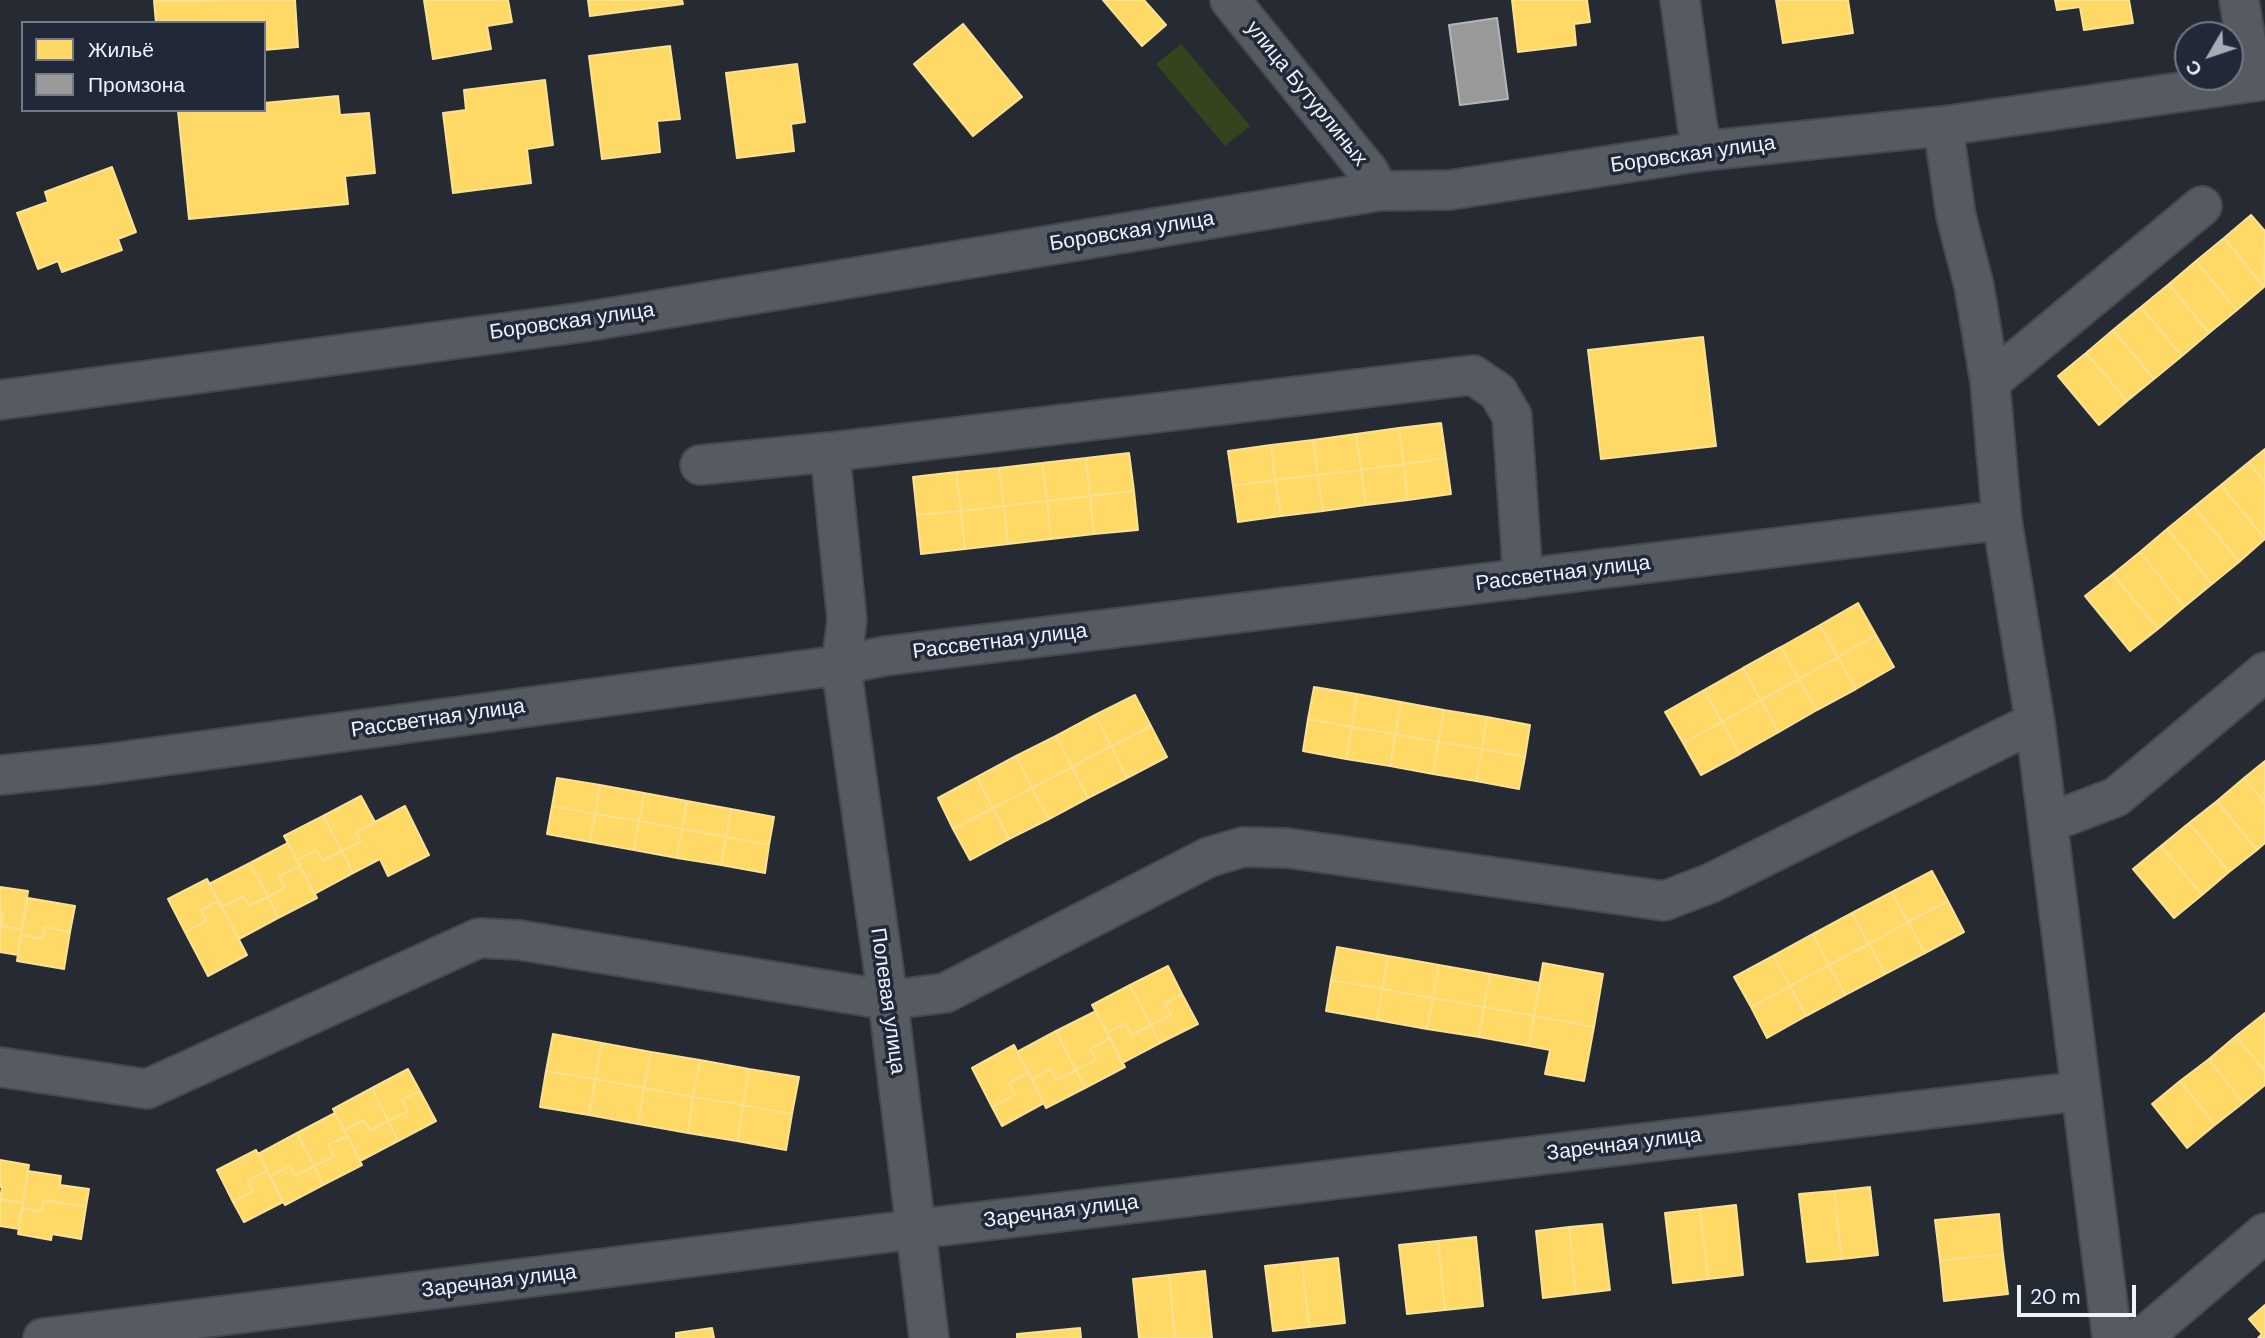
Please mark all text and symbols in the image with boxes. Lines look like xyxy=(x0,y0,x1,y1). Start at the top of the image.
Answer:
street label: улица Бутурлиных xyxy=(1240,16,1372,172)
legend xyxy=(21,21,266,112)
north arrow xyxy=(2174,21,2244,91)
text: Жильё xyxy=(88,36,154,64)
text: С xyxy=(2180,55,2208,81)
text: Промзона xyxy=(88,71,185,99)
street label: Боровская улица xyxy=(1609,131,1777,179)
street label: Боровская улица xyxy=(1048,207,1216,257)
street label: Боровская улица xyxy=(488,298,656,346)
street label: Рассветная улица xyxy=(1474,551,1652,597)
street label: Рассветная улица xyxy=(911,619,1089,665)
street label: Рассветная улица xyxy=(349,694,527,744)
street label: Полевая улица xyxy=(864,926,910,1076)
street label: Заречная улица xyxy=(1545,1123,1703,1167)
street label: Заречная улица xyxy=(982,1190,1140,1234)
street label: Заречная улица xyxy=(420,1260,578,1304)
scale bar xyxy=(2020,1272,2139,1316)
text: 20 m xyxy=(2030,1283,2081,1311)

